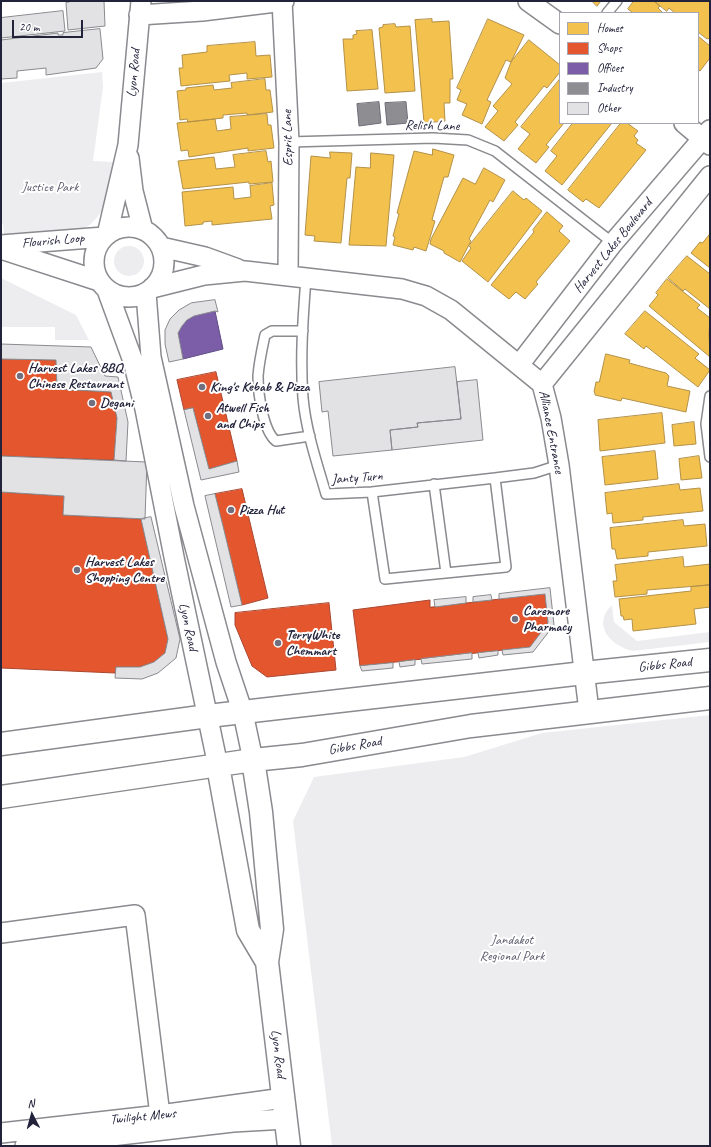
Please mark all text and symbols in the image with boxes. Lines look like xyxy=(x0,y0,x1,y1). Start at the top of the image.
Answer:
scale bar xyxy=(14,12,85,38)
legend xyxy=(559,12,699,124)
text: 20 m xyxy=(19,19,39,35)
text: Homes xyxy=(597,20,623,36)
text: Shops xyxy=(597,40,622,56)
street label: Lyon Road xyxy=(124,48,144,98)
text: Offices xyxy=(597,60,623,76)
text: Industry xyxy=(597,80,633,96)
text: Other xyxy=(597,100,621,116)
street label: Esprit Lane xyxy=(279,110,297,166)
street label: Relish Lane xyxy=(405,117,459,135)
park label: Justice Park xyxy=(22,179,78,195)
street label: Harvest Lakes Boulevard xyxy=(570,195,656,297)
street label: Flourish Loop xyxy=(21,230,85,252)
place label: Harvest Lakes BBQ Chinese Restaurant xyxy=(28,360,123,392)
marker: Harvest Lakes BBQ Chinese Restaurant xyxy=(15,371,25,381)
place label: King's Kebab & Pizza xyxy=(210,379,310,395)
marker: King's Kebab & Pizza xyxy=(197,382,207,392)
street label: Alliance Entrance xyxy=(535,389,567,475)
place label: Degani xyxy=(100,395,133,411)
marker: Degani xyxy=(87,398,97,408)
place label: Atwell Fish and Chips xyxy=(216,400,269,432)
marker: Atwell Fish and Chips xyxy=(203,411,213,421)
street label: Janty Turn xyxy=(331,468,383,488)
place label: Pizza Hut xyxy=(239,502,284,518)
marker: Pizza Hut xyxy=(226,505,236,515)
place label: Harvest Lakes Shopping Centre xyxy=(85,554,164,586)
marker: Harvest Lakes Shopping Centre xyxy=(72,565,82,575)
street label: Lyon Road xyxy=(175,602,201,652)
place label: Caremore Pharmacy xyxy=(523,603,571,636)
marker: Caremore Pharmacy xyxy=(510,614,520,624)
place label: TerryWhite Chemmart xyxy=(286,627,339,660)
marker: TerryWhite Chemmart xyxy=(273,638,283,648)
street label: Gibbs Road xyxy=(638,654,692,676)
street label: Gibbs Road xyxy=(327,733,383,759)
park label: Jandakot Regional Park xyxy=(480,932,544,964)
street label: Lyon Road xyxy=(267,1029,289,1079)
north arrow xyxy=(12,1095,52,1135)
text: N xyxy=(27,1096,35,1110)
street label: Twilight Mews xyxy=(109,1105,177,1129)

